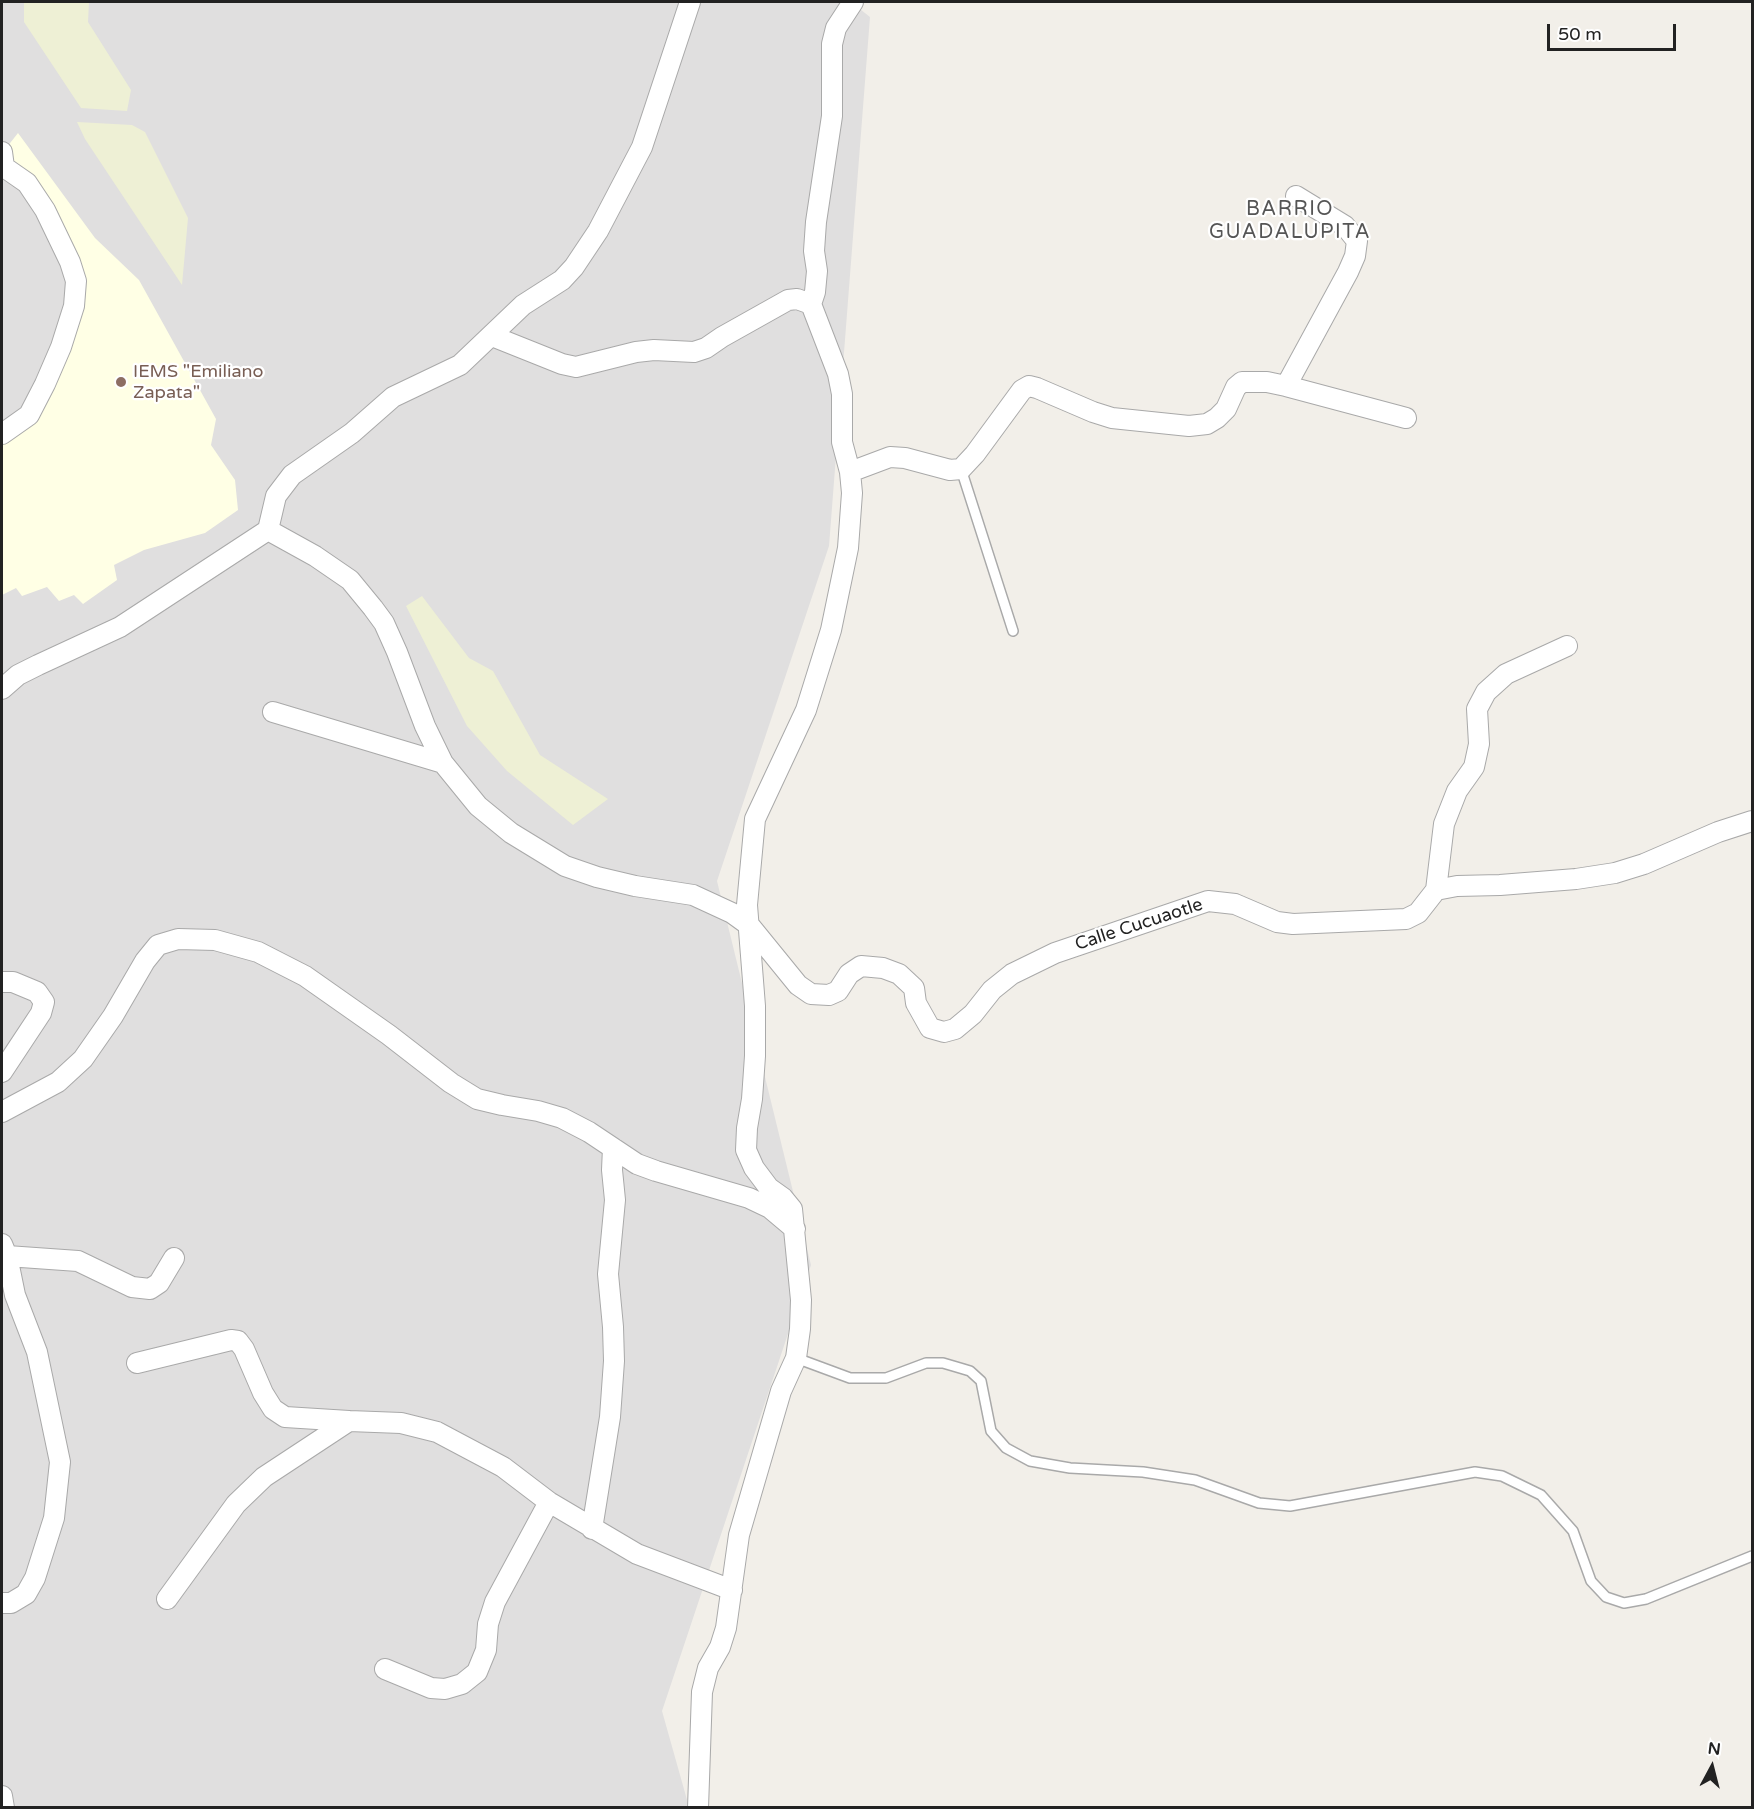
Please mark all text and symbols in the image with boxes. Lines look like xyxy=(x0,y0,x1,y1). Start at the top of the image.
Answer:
scale bar xyxy=(1550,12,1679,50)
text: 50 m xyxy=(1558,23,1602,45)
district label: BARRIO GUADALUPITA xyxy=(1209,198,1371,245)
place label: IEMS "Emiliano Zapata" xyxy=(133,361,264,404)
marker: IEMS "Emiliano Zapata" xyxy=(114,375,128,389)
street label: Calle Cucuaotle xyxy=(1073,894,1205,956)
north arrow xyxy=(1682,1737,1742,1797)
text: N xyxy=(1707,1738,1722,1760)

